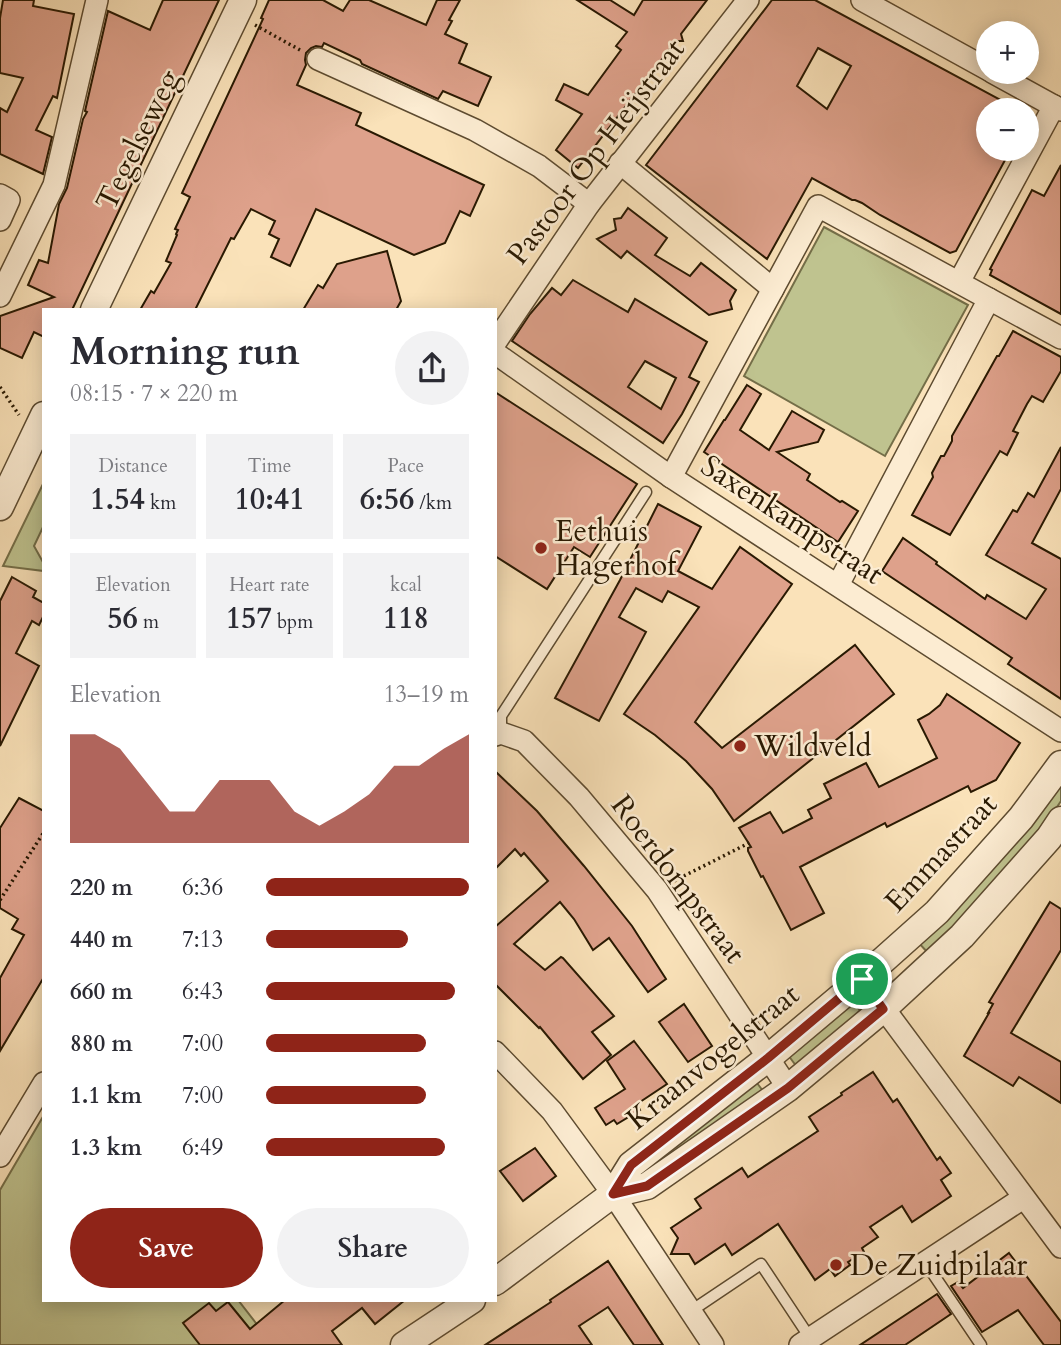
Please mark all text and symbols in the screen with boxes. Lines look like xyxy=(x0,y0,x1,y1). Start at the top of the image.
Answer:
map controls xyxy=(976,21,1039,161)
button: + xyxy=(976,21,1039,84)
street label: Pastoor Op Heijstraat xyxy=(497,30,695,273)
street label: Tegelseweg xyxy=(86,63,190,217)
button: − xyxy=(976,98,1039,161)
text: Morning run xyxy=(70,326,300,378)
button: share xyxy=(395,331,469,405)
text: 08:15 · 7 × 220 m xyxy=(70,378,238,409)
street label: Saxenkampstraat xyxy=(693,446,892,595)
text: Distance xyxy=(98,453,168,479)
text: Time xyxy=(248,453,291,479)
text: Pace xyxy=(387,453,424,479)
text: 1.54 xyxy=(90,479,145,520)
text: 10:41 xyxy=(234,479,305,520)
text: 6:56 xyxy=(360,479,414,520)
text: km xyxy=(145,490,176,516)
text: /km xyxy=(414,490,452,516)
place label: Eethuis Hagerhof xyxy=(555,511,681,586)
marker: Eethuis Hagerhof xyxy=(533,540,549,556)
text: Elevation xyxy=(95,572,171,598)
text: Heart rate xyxy=(229,572,310,598)
text: kcal xyxy=(390,572,422,598)
text: 56 xyxy=(107,598,138,639)
text: 157 xyxy=(226,598,272,639)
text: 118 xyxy=(383,598,429,639)
text: m xyxy=(138,609,159,635)
text: bpm xyxy=(272,609,313,635)
text: Elevation xyxy=(70,679,161,710)
text: 13–19 m xyxy=(384,679,469,710)
place label: Wildveld xyxy=(753,726,872,767)
marker: Wildveld xyxy=(732,738,748,754)
street label: Emmastraat xyxy=(876,784,1007,921)
street label: Roerdompstraat xyxy=(601,786,755,972)
text: 220 m xyxy=(70,872,133,903)
text: 6:36 xyxy=(182,872,223,903)
text: 440 m xyxy=(70,924,133,955)
text: 7:13 xyxy=(182,924,223,955)
pin xyxy=(832,949,892,1009)
icon: arrive xyxy=(843,960,881,998)
street label: Kraanvogelstraat xyxy=(618,974,809,1140)
text: 660 m xyxy=(70,976,133,1007)
text: 6:43 xyxy=(182,976,223,1007)
text: 880 m xyxy=(70,1028,133,1059)
text: 7:00 xyxy=(182,1028,223,1059)
text: 1.1 km xyxy=(70,1080,142,1111)
text: 7:00 xyxy=(182,1080,223,1111)
text: 1.3 km xyxy=(70,1132,142,1163)
text: 6:49 xyxy=(182,1132,223,1163)
button: Save xyxy=(70,1208,263,1288)
button: Share xyxy=(277,1208,469,1288)
place label: De Zuidpilaar xyxy=(850,1245,1027,1286)
marker: De Zuidpilaar xyxy=(828,1257,844,1273)

